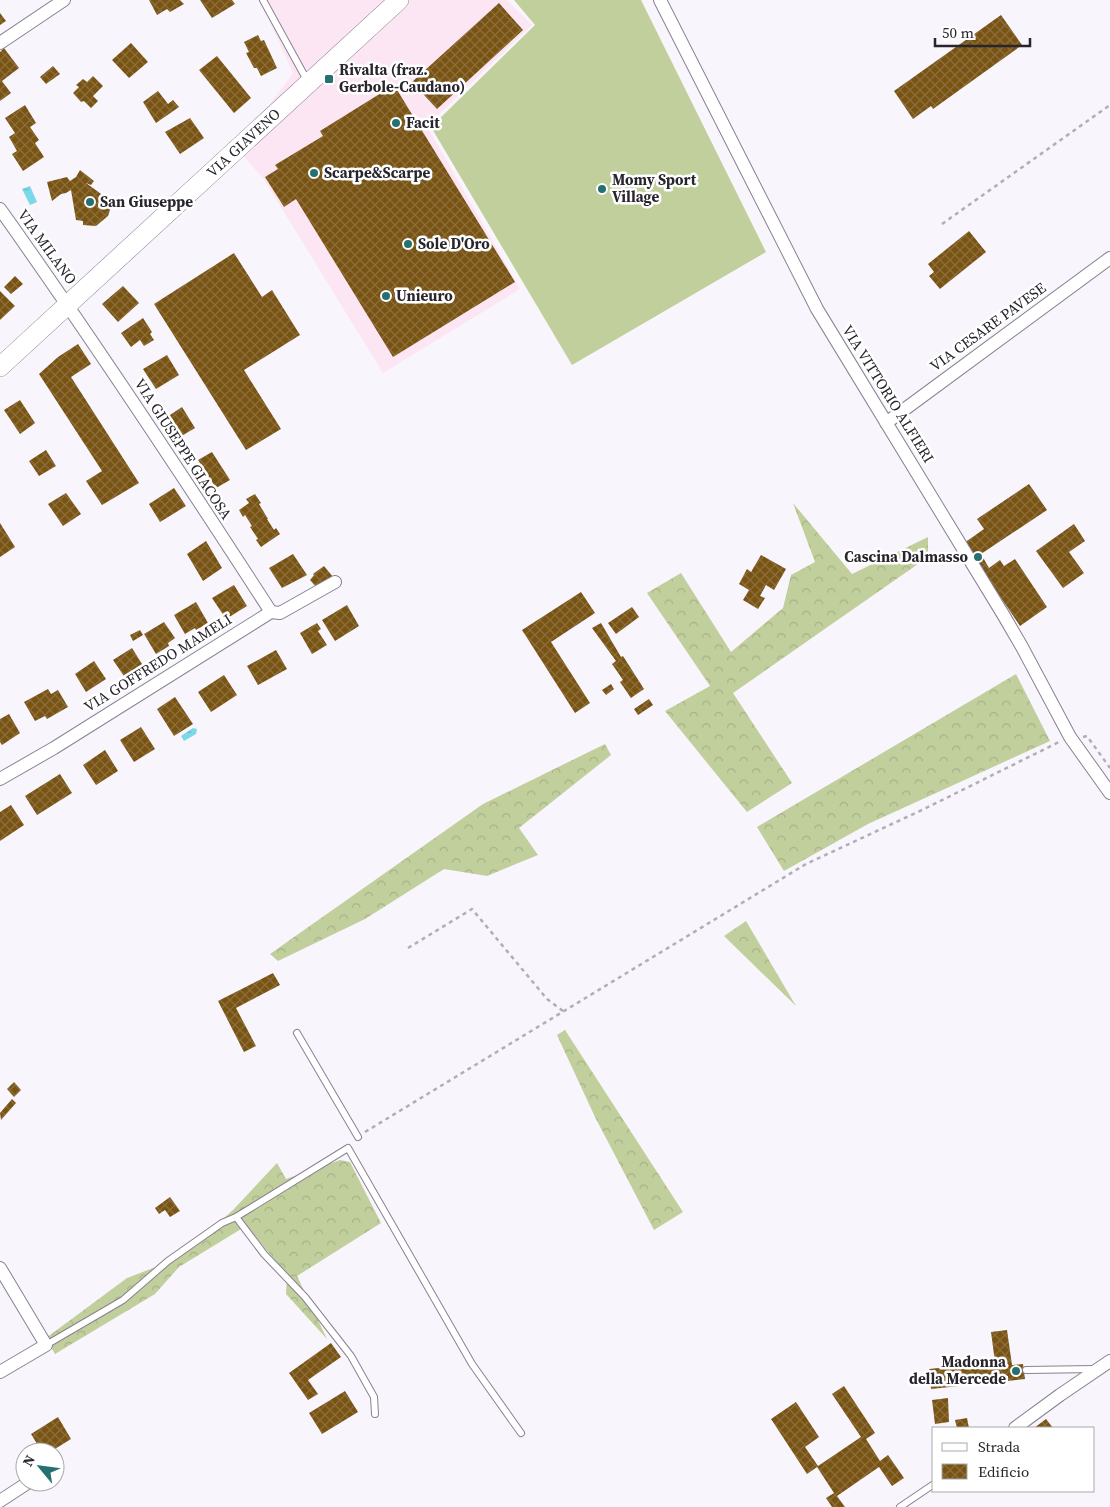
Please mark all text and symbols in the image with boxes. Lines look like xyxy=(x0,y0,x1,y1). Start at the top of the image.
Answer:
scale bar xyxy=(935,15,1030,47)
text: 50 m xyxy=(942,22,974,43)
place label: Rivalta (fraz. Gerbole-Caudano) xyxy=(339,59,465,97)
marker: Rivalta (fraz. Gerbole-Caudano) xyxy=(323,73,335,85)
street label: VIA GIAVENO xyxy=(202,103,285,182)
place label: Facit xyxy=(406,112,440,133)
marker: Facit xyxy=(390,117,402,129)
place label: Scarpe&Scarpe xyxy=(324,162,430,183)
marker: Scarpe&Scarpe xyxy=(308,167,320,179)
place label: Momy Sport Village xyxy=(612,169,697,207)
marker: Momy Sport Village xyxy=(596,183,608,195)
place label: San Giuseppe xyxy=(100,191,193,212)
marker: San Giuseppe xyxy=(84,196,96,208)
street label: VIA MILANO xyxy=(13,205,82,289)
place label: Sole D'Oro xyxy=(418,233,490,254)
marker: Sole D'Oro xyxy=(402,238,414,250)
street label: VIA CESARE PAVESE xyxy=(925,277,1050,376)
place label: Unieuro xyxy=(396,285,453,306)
marker: Unieuro xyxy=(380,290,392,302)
street label: VIA VITTORIO ALFIERI xyxy=(837,321,939,467)
street label: VIA GIUSEPPE GIACOSA xyxy=(130,374,237,523)
place label: Cascina Dalmasso xyxy=(844,546,969,567)
marker: Cascina Dalmasso xyxy=(972,551,984,563)
street label: VIA GOFFREDO MAMELI xyxy=(80,608,236,717)
place label: Madonna della Mercede xyxy=(909,1351,1007,1389)
marker: Madonna della Mercede xyxy=(1010,1365,1022,1377)
legend xyxy=(932,1427,1095,1492)
text: Strada xyxy=(978,1436,1021,1457)
north arrow xyxy=(15,1442,65,1492)
text: N xyxy=(17,1451,40,1470)
text: Edificio xyxy=(978,1461,1029,1482)

